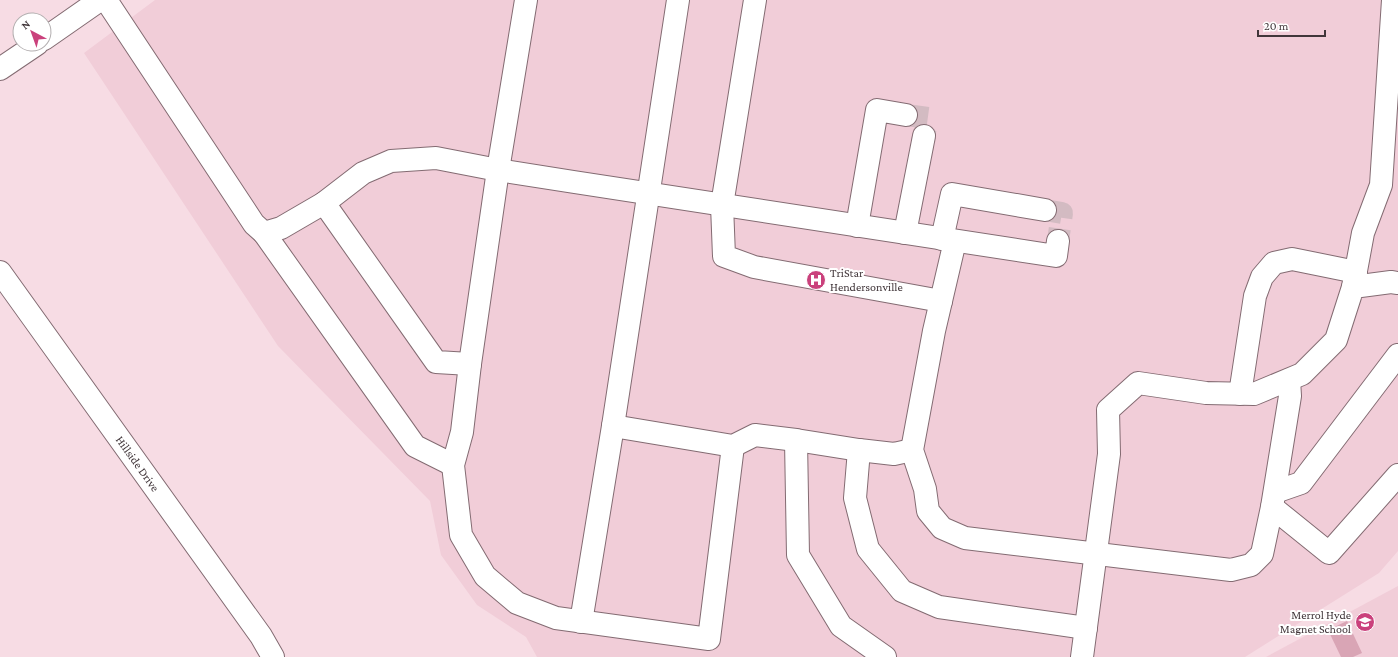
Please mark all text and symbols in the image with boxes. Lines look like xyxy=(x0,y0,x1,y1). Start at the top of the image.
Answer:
north arrow xyxy=(12,12,52,52)
scale bar xyxy=(1258,12,1325,38)
text: N xyxy=(19,17,33,31)
text: 20 m xyxy=(1264,19,1289,33)
place label: TriStar Hendersonville xyxy=(830,266,903,294)
hospital icon: TriStar Hendersonville xyxy=(805,269,827,291)
street label: Hillside Drive xyxy=(113,433,162,494)
place label: Merrol Hyde Magnet School xyxy=(1280,608,1351,636)
school or university icon: Merrol Hyde Magnet School xyxy=(1354,611,1376,633)

